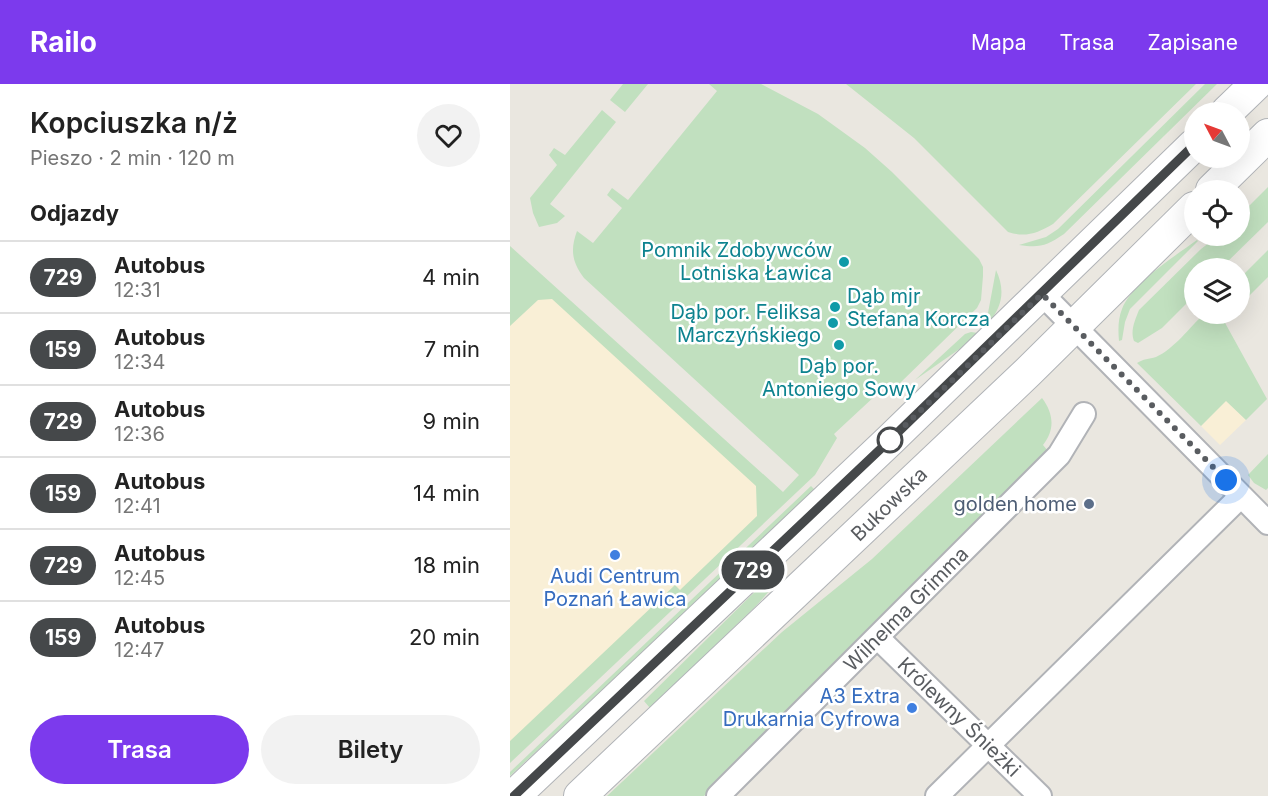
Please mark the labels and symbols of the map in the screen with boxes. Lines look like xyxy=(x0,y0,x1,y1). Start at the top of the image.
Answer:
north arrow xyxy=(1184,102,1250,168)
place label: Pomnik Zdobywców Lotniska Ławica xyxy=(641,238,832,285)
marker: Pomnik Zdobywców Lotniska Ławica xyxy=(837,255,851,269)
place label: Dąb mjr Stefana Korcza xyxy=(847,284,990,331)
place label: Dąb por. Feliksa Marczyńskiego xyxy=(670,300,821,347)
marker: Dąb mjr Stefana Korcza xyxy=(828,300,842,314)
marker: Dąb por. Feliksa Marczyńskiego xyxy=(826,316,840,330)
marker: Dąb por. Antoniego Sowy xyxy=(832,338,846,352)
place label: Dąb por. Antoniego Sowy xyxy=(762,354,916,401)
unlabelled marker xyxy=(877,427,903,453)
street label: Bukowska xyxy=(846,462,932,546)
your location xyxy=(1211,465,1241,495)
place label: golden home xyxy=(954,492,1077,516)
marker: golden home xyxy=(1082,497,1096,511)
street label: Wilhelma Grimma xyxy=(839,542,973,676)
marker: Audi Centrum Poznań Ławica xyxy=(608,548,622,562)
line badge: 729 xyxy=(718,550,788,590)
place label: Audi Centrum Poznań Ławica xyxy=(543,564,687,611)
street label: Królewny Śnieżki xyxy=(893,652,1026,782)
place label: A3 Extra Drukarnia Cyfrowa xyxy=(723,684,900,731)
marker: A3 Extra Drukarnia Cyfrowa xyxy=(905,701,919,715)

